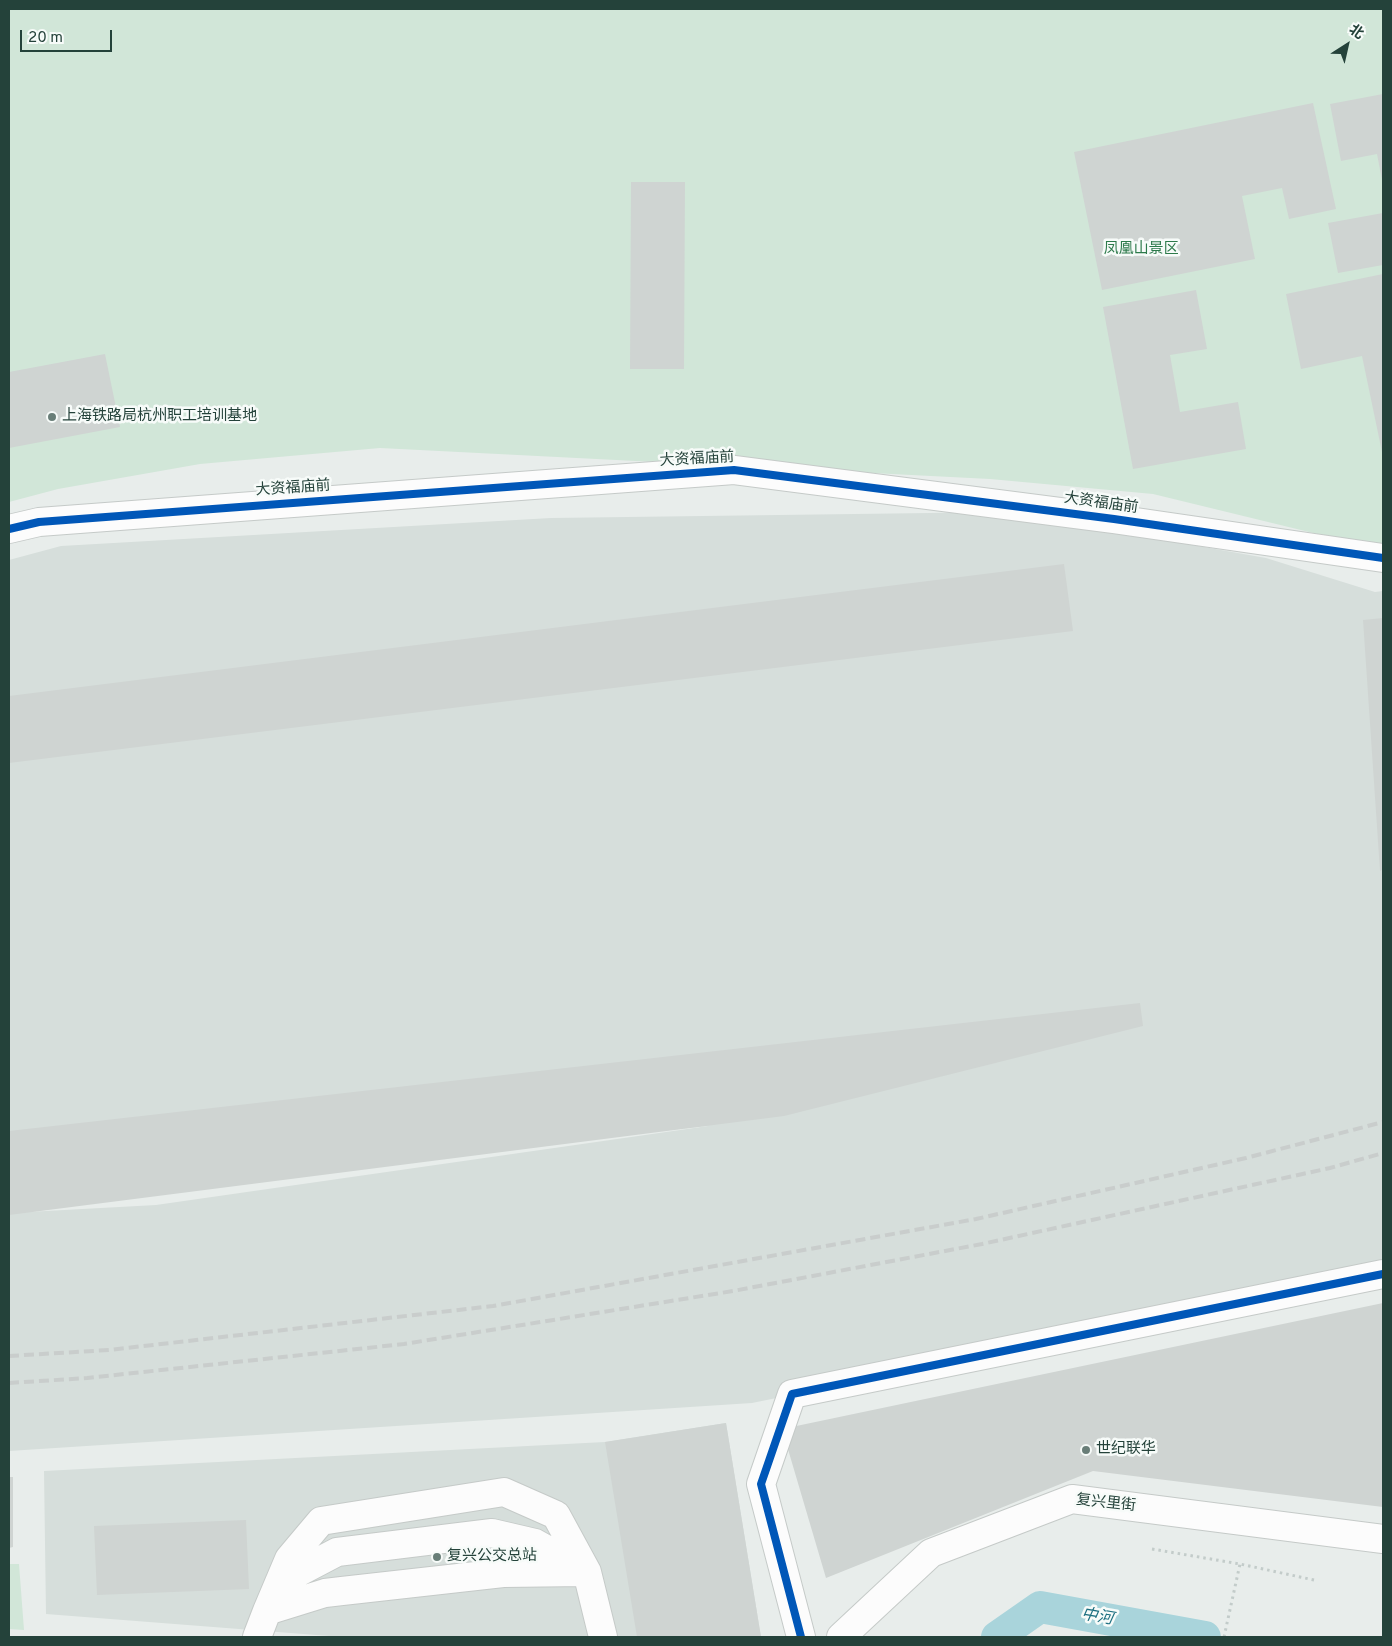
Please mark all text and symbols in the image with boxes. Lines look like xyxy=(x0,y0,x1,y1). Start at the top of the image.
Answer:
scale bar xyxy=(22,20,115,52)
north arrow xyxy=(1322,20,1372,70)
text: 北 xyxy=(1345,21,1366,43)
text: 20 m xyxy=(28,29,63,48)
park label: 凤凰山景区 xyxy=(1104,241,1178,259)
place label: 上海铁路局杭州职工培训基地 xyxy=(62,408,257,426)
marker: 上海铁路局杭州职工培训基地 xyxy=(46,411,58,423)
street label: 大资福庙前 xyxy=(659,449,735,471)
street label: 大资福庙前 xyxy=(255,477,331,501)
street label: 大资福庙前 xyxy=(1063,490,1139,518)
place label: 世纪联华 xyxy=(1096,1441,1156,1459)
marker: 世纪联华 xyxy=(1080,1444,1092,1456)
street label: 复兴里街 xyxy=(1075,1492,1137,1516)
place label: 复兴公交总站 xyxy=(447,1548,537,1566)
marker: 复兴公交总站 xyxy=(431,1551,443,1563)
water label: 中河 xyxy=(1080,1606,1114,1630)

